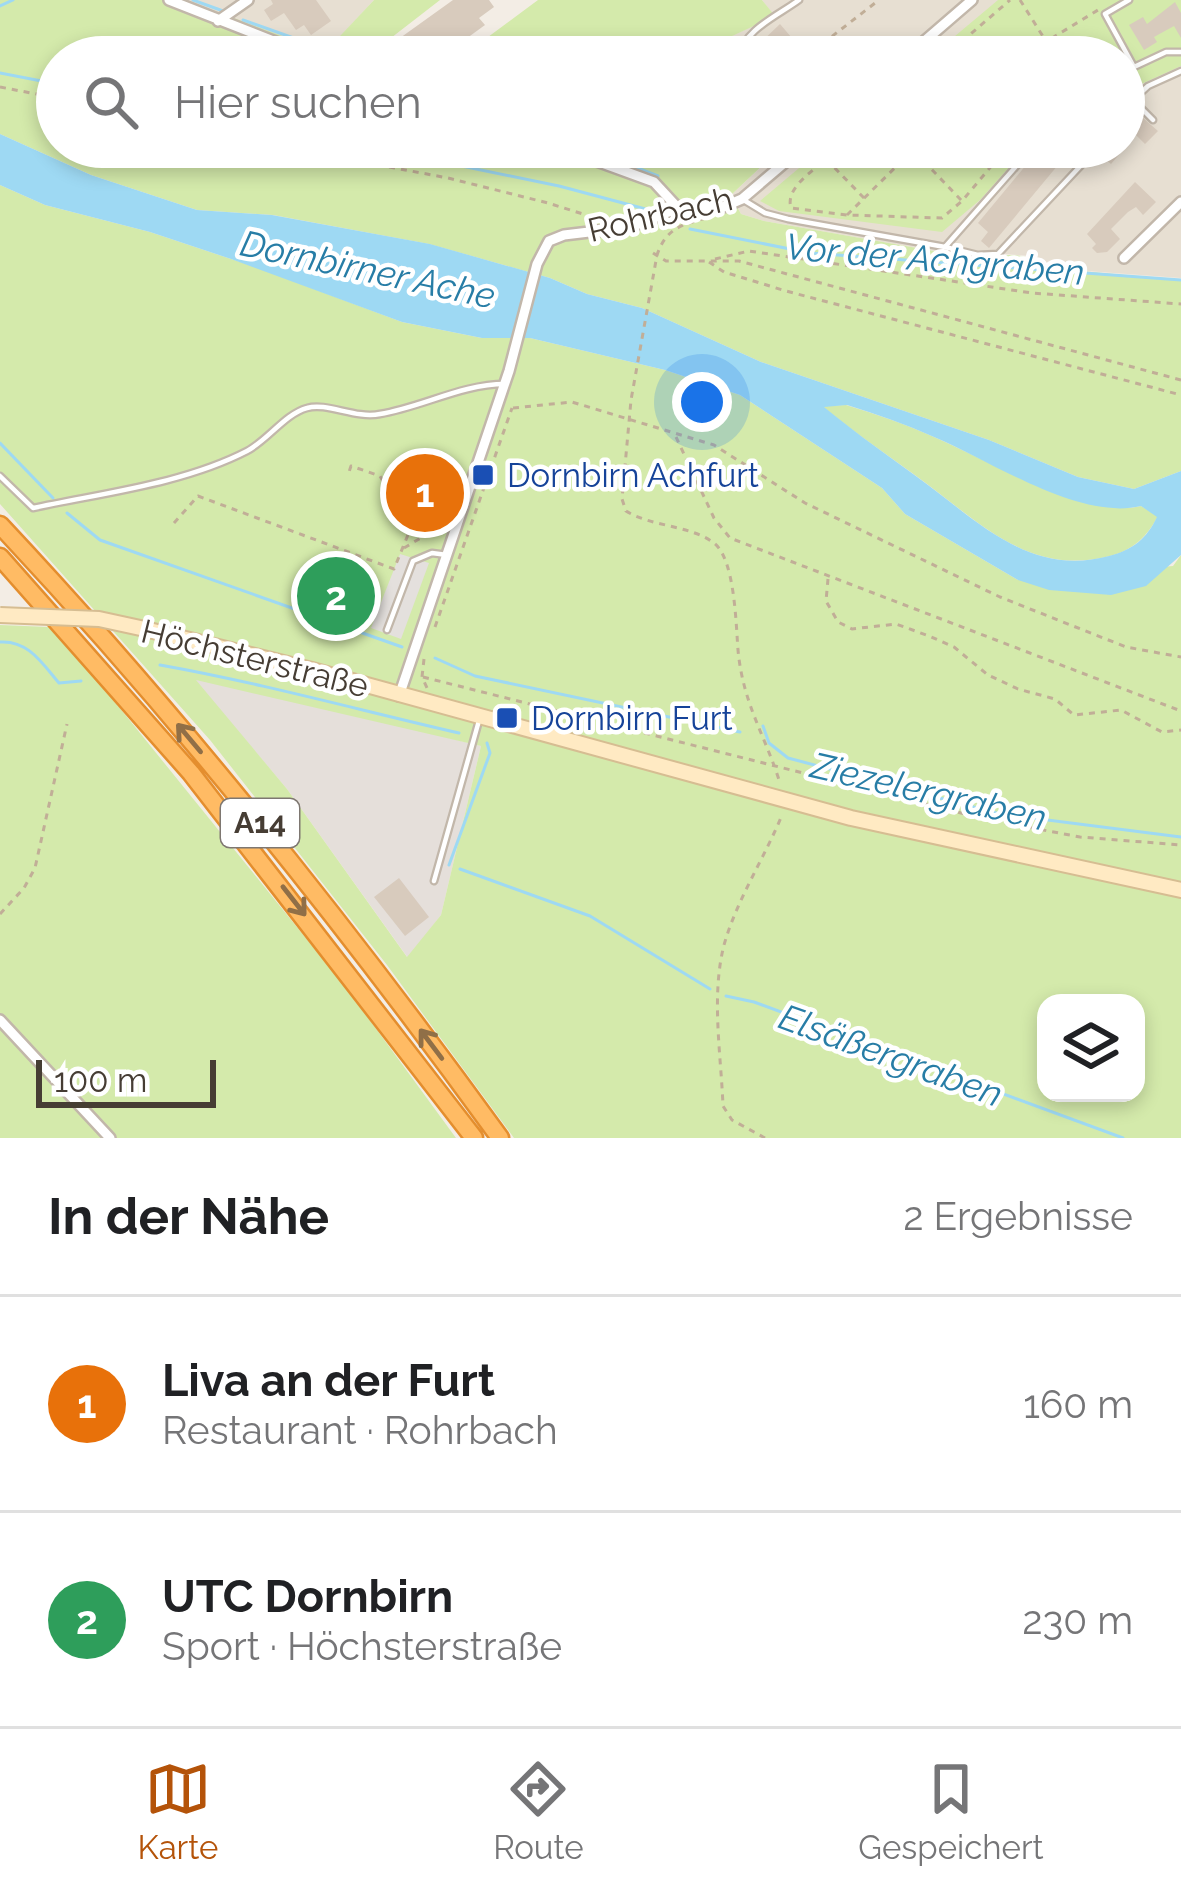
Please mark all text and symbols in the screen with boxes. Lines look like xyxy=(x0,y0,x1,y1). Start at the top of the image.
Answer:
search box xyxy=(36,36,1145,168)
icon: search xyxy=(78,69,144,135)
text: Hier suchen xyxy=(174,76,422,129)
street label: Rohrbach xyxy=(584,179,736,250)
water label: Dornbirner Ache xyxy=(237,221,499,317)
water label: Vor der Achgraben xyxy=(784,225,1086,293)
your location xyxy=(672,372,732,432)
pin: 1 xyxy=(386,448,464,538)
place label: Dornbirn Achfurt xyxy=(507,456,759,495)
marker: Dornbirn Achfurt xyxy=(470,462,496,488)
pin: 2 xyxy=(297,551,375,641)
street label: Höchsterstraße xyxy=(137,611,373,706)
place label: Dornbirn Furt xyxy=(531,699,732,738)
marker: Dornbirn Furt xyxy=(494,705,520,731)
one-way arrow xyxy=(176,723,204,754)
water label: Ziezelergraben xyxy=(805,743,1051,838)
road number: A14 xyxy=(221,799,299,847)
one-way arrow xyxy=(280,885,307,917)
map controls xyxy=(1037,994,1145,1102)
button: layers xyxy=(1037,994,1145,1102)
water label: Elsäßergraben xyxy=(774,995,1008,1115)
one-way arrow xyxy=(418,1028,444,1061)
scale bar xyxy=(36,1054,216,1107)
text: 100 m xyxy=(54,1061,147,1100)
text: In der Nähe xyxy=(48,1186,329,1246)
text: 2 Ergebnisse xyxy=(903,1193,1133,1239)
text: Liva an der Furt xyxy=(162,1354,495,1407)
text: 1 xyxy=(77,1381,97,1427)
text: 160 m xyxy=(1023,1381,1133,1427)
text: Restaurant · Rohrbach xyxy=(162,1407,558,1453)
text: UTC Dornbirn xyxy=(162,1570,453,1623)
text: 2 xyxy=(76,1597,98,1643)
text: 230 m xyxy=(1022,1597,1133,1643)
text: Sport · Höchsterstraße xyxy=(162,1623,562,1669)
tab: Karte xyxy=(137,1756,218,1867)
tab: Route xyxy=(493,1756,584,1867)
tab: Gespeichert xyxy=(858,1756,1044,1867)

